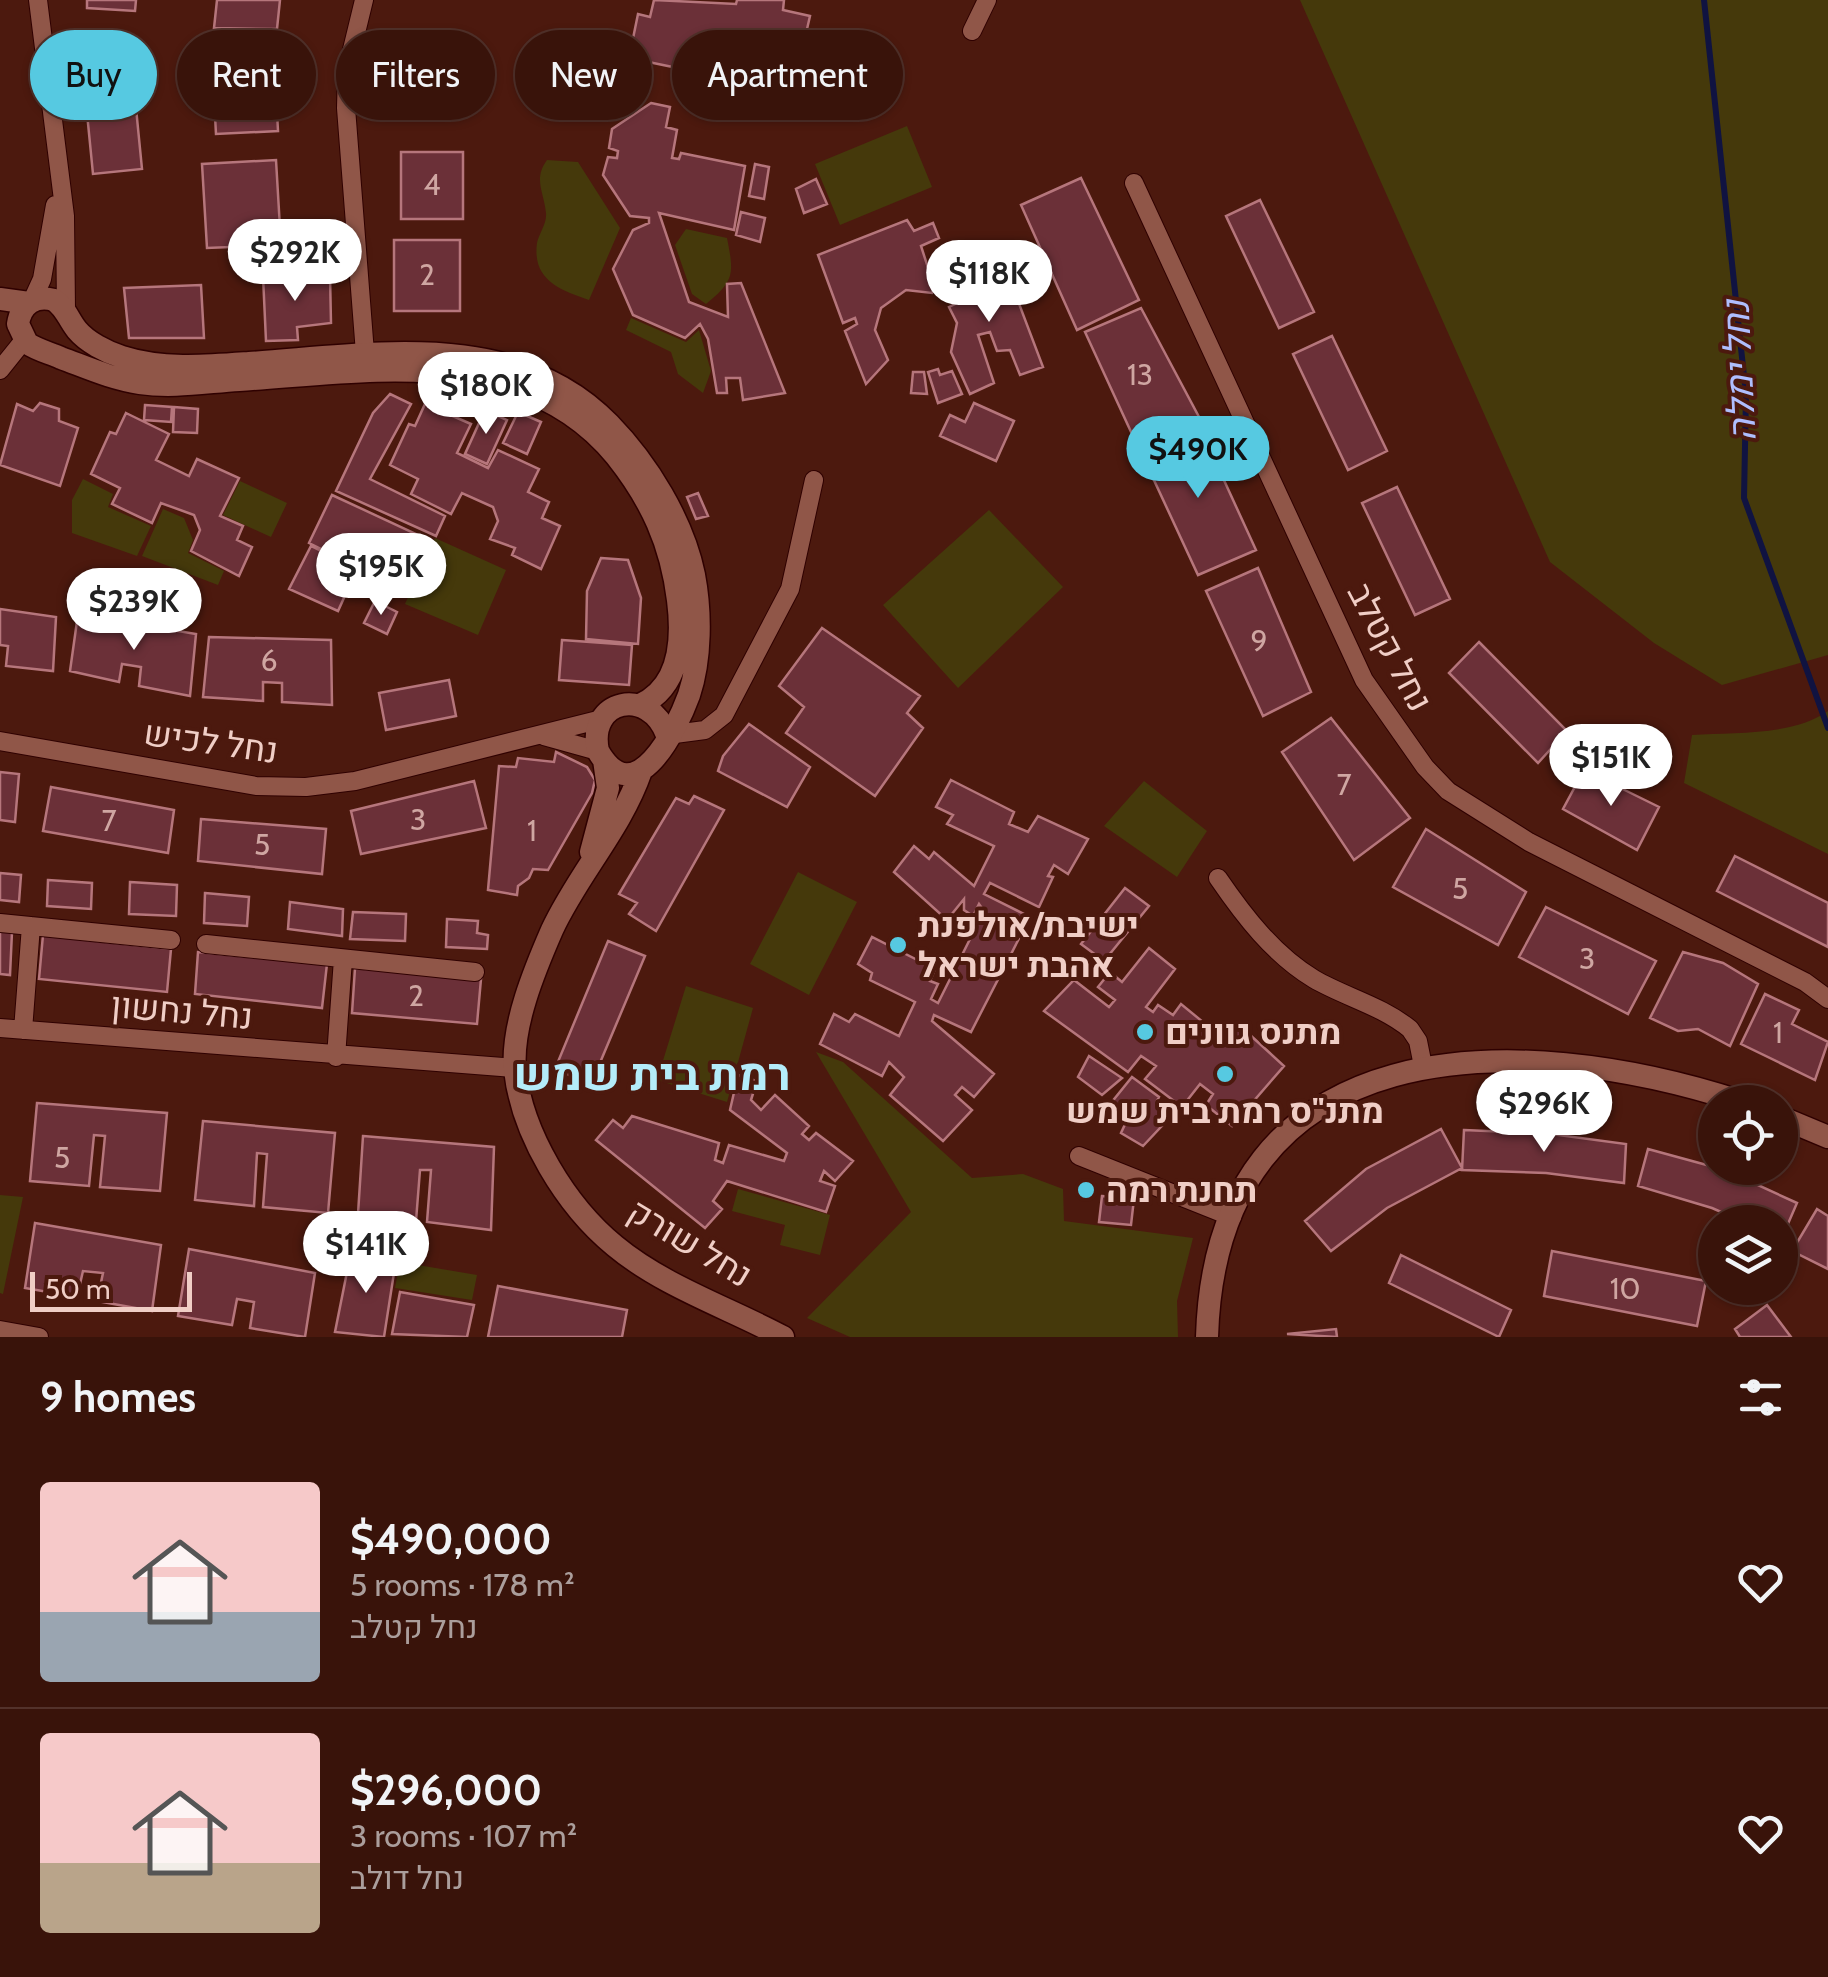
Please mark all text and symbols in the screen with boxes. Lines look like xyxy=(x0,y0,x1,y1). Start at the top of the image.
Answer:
chip: Buy xyxy=(30,30,157,120)
chip: Rent xyxy=(177,30,316,120)
chip: Filters xyxy=(336,30,495,120)
chip: New xyxy=(515,30,652,120)
chip: Apartment xyxy=(672,30,903,120)
house number: 4 xyxy=(423,166,441,203)
pin: $292K xyxy=(225,219,365,304)
text: $292K xyxy=(250,232,340,271)
pin: $118K xyxy=(919,240,1059,325)
text: $118K xyxy=(948,253,1030,292)
house number: 2 xyxy=(419,256,435,293)
water label: נחל ימלה xyxy=(1711,297,1766,443)
pin: $180K xyxy=(416,352,556,437)
house number: 13 xyxy=(1127,356,1153,393)
text: $180K xyxy=(440,365,532,404)
pin: $490K xyxy=(1128,416,1268,501)
text: $490K xyxy=(1148,429,1248,468)
pin: $195K xyxy=(311,533,451,618)
text: $195K xyxy=(338,546,424,585)
pin: $239K xyxy=(64,568,204,653)
street label: נחל קטלב xyxy=(1339,575,1442,718)
text: $239K xyxy=(89,581,179,620)
house number: 9 xyxy=(1250,622,1268,659)
house number: 6 xyxy=(260,642,278,679)
street label: נחל לכיש xyxy=(141,711,281,772)
pin: $151K xyxy=(1541,724,1681,809)
text: $151K xyxy=(1571,737,1651,776)
house number: 7 xyxy=(1336,766,1352,803)
house number: 3 xyxy=(410,801,426,838)
house number: 7 xyxy=(101,802,117,839)
house number: 1 xyxy=(527,812,537,849)
house number: 5 xyxy=(254,826,270,863)
house number: 5 xyxy=(1452,870,1468,907)
place label: ישיבת/אולפנת אהבת ישראל xyxy=(918,903,1139,986)
marker: ישיבת/אולפנת אהבת ישראל xyxy=(887,934,909,956)
house number: 3 xyxy=(1579,940,1595,977)
house number: 2 xyxy=(408,977,424,1014)
street label: נחל נחשון xyxy=(109,983,255,1038)
place label: מתנס גוונים xyxy=(1165,1010,1341,1053)
house number: 1 xyxy=(1773,1014,1783,1051)
marker: מתנס גוונים xyxy=(1134,1021,1156,1043)
district label: רמת בית שמש xyxy=(513,1047,791,1101)
marker: מתנ"ס רמת בית שמש xyxy=(1214,1063,1236,1085)
pin: $296K xyxy=(1474,1070,1614,1155)
text: $296K xyxy=(1498,1083,1590,1122)
map controls xyxy=(1698,1085,1798,1305)
button: locate xyxy=(1698,1085,1798,1185)
place label: מתנ"ס רמת בית שמש xyxy=(1066,1089,1384,1132)
house number: 5 xyxy=(54,1139,70,1176)
place label: תחנת רמה xyxy=(1106,1168,1257,1211)
marker: תחנת רמה xyxy=(1075,1179,1097,1201)
street label: נחל שורק xyxy=(621,1189,760,1296)
button: layers xyxy=(1698,1205,1798,1305)
pin: $141K xyxy=(296,1211,436,1296)
text: $141K xyxy=(325,1224,407,1263)
scale bar xyxy=(30,1267,192,1312)
house number: 10 xyxy=(1610,1270,1640,1307)
text: 50 m xyxy=(45,1272,111,1306)
icon: filters xyxy=(1733,1370,1788,1425)
text: 9 homes xyxy=(40,1371,196,1423)
text: $490,000 xyxy=(350,1513,552,1565)
icon: home xyxy=(120,1522,240,1642)
icon: heart xyxy=(1733,1555,1788,1610)
text: 5 rooms · 178 m² xyxy=(350,1565,575,1604)
text: נחל קטלב xyxy=(350,1607,478,1646)
text: $296,000 xyxy=(350,1764,542,1816)
icon: home xyxy=(120,1773,240,1893)
icon: heart xyxy=(1733,1806,1788,1861)
text: 3 rooms · 107 m² xyxy=(350,1816,577,1855)
text: נחל דולב xyxy=(350,1858,464,1897)

